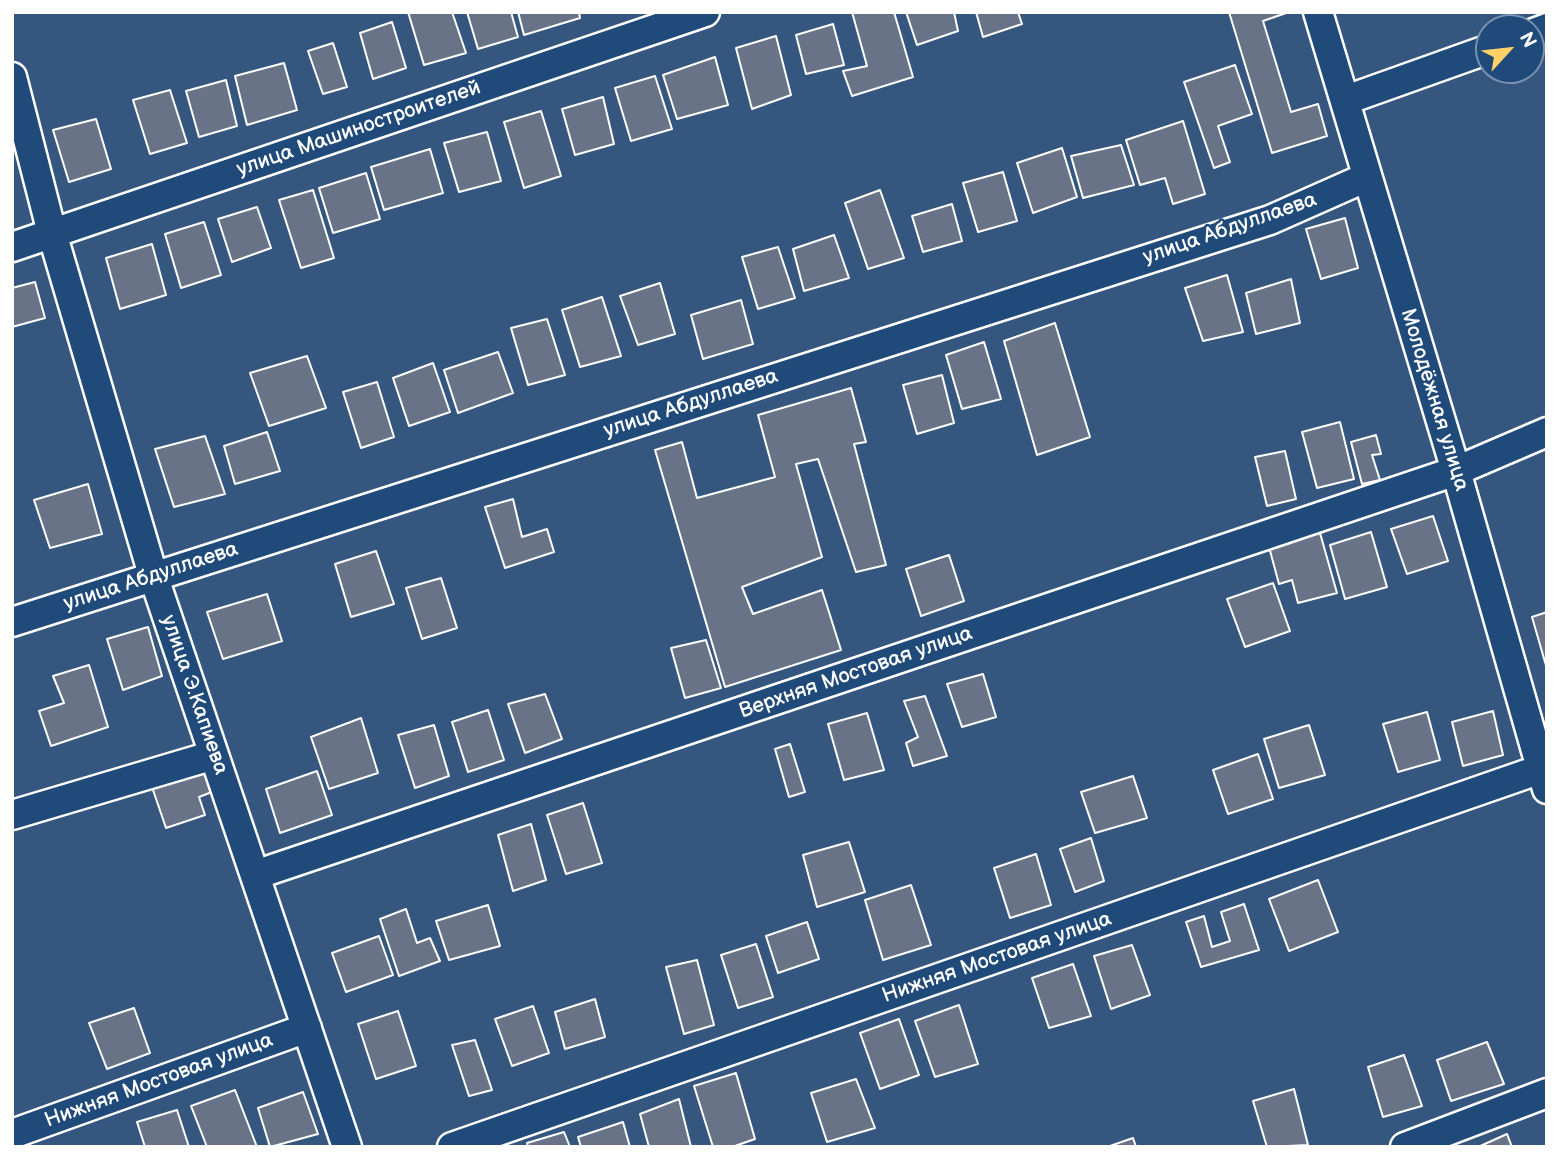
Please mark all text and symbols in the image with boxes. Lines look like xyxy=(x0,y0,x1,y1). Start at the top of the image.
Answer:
north arrow xyxy=(1475,14,1545,84)
text: N xyxy=(1514,29,1541,52)
street label: улица Машиностроителей xyxy=(234,75,484,183)
street label: улица Абдуллаева xyxy=(1140,187,1320,271)
street label: Молодёжная улица xyxy=(1394,306,1474,494)
street label: улица Абдуллаева xyxy=(601,364,781,444)
street label: улица Абдуллаева xyxy=(61,537,241,617)
street label: улица Э.Капиева xyxy=(155,612,233,778)
street label: Верхняя Мостовая улица xyxy=(736,621,976,725)
street label: Нижняя Мостовая улица xyxy=(879,907,1115,1009)
street label: Нижняя Мостовая улица xyxy=(42,1028,276,1134)

